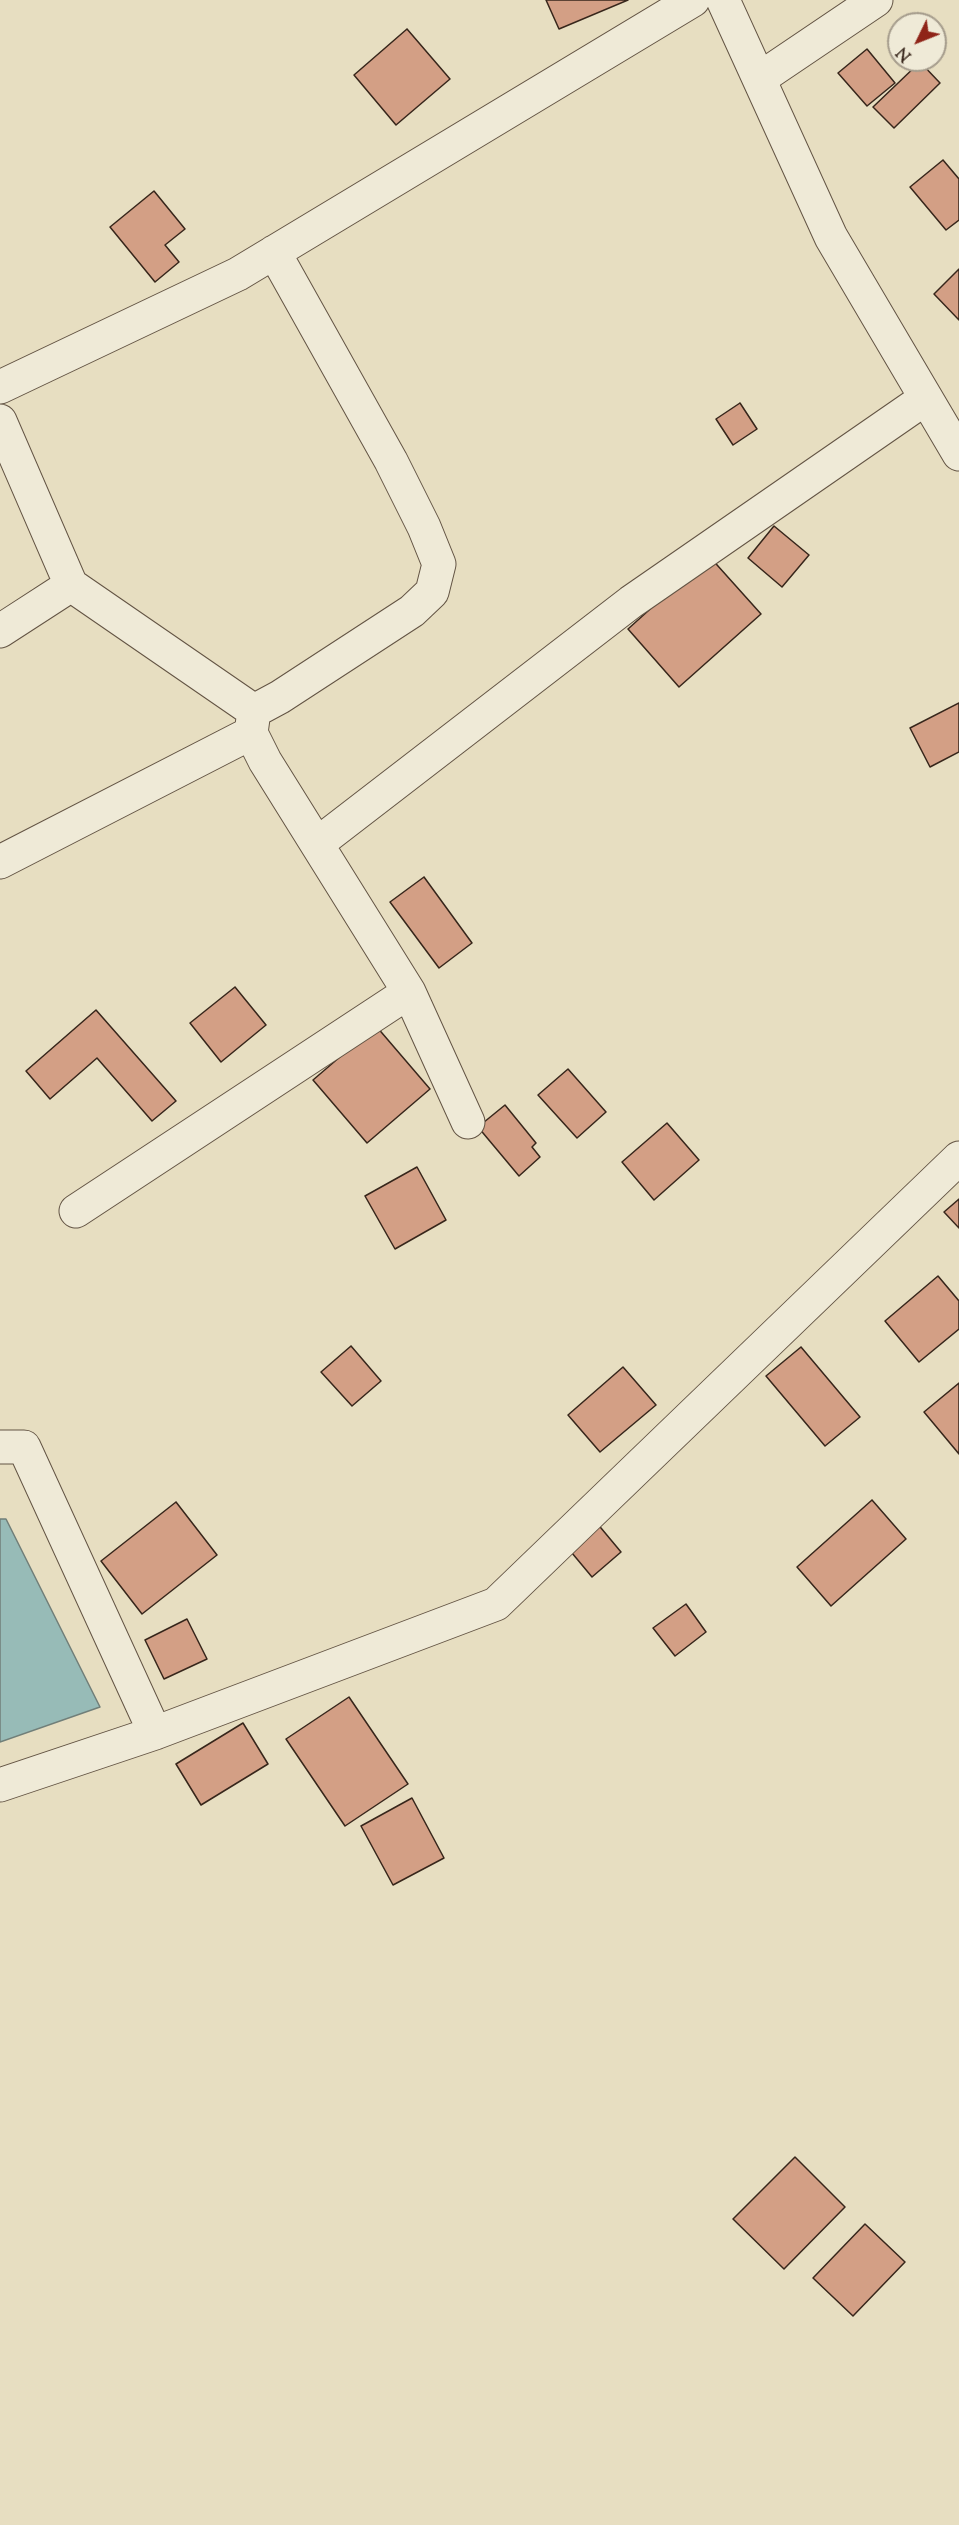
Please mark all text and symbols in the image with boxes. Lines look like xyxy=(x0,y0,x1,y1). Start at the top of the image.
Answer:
north arrow xyxy=(887,12,947,72)
text: N xyxy=(892,41,918,66)

